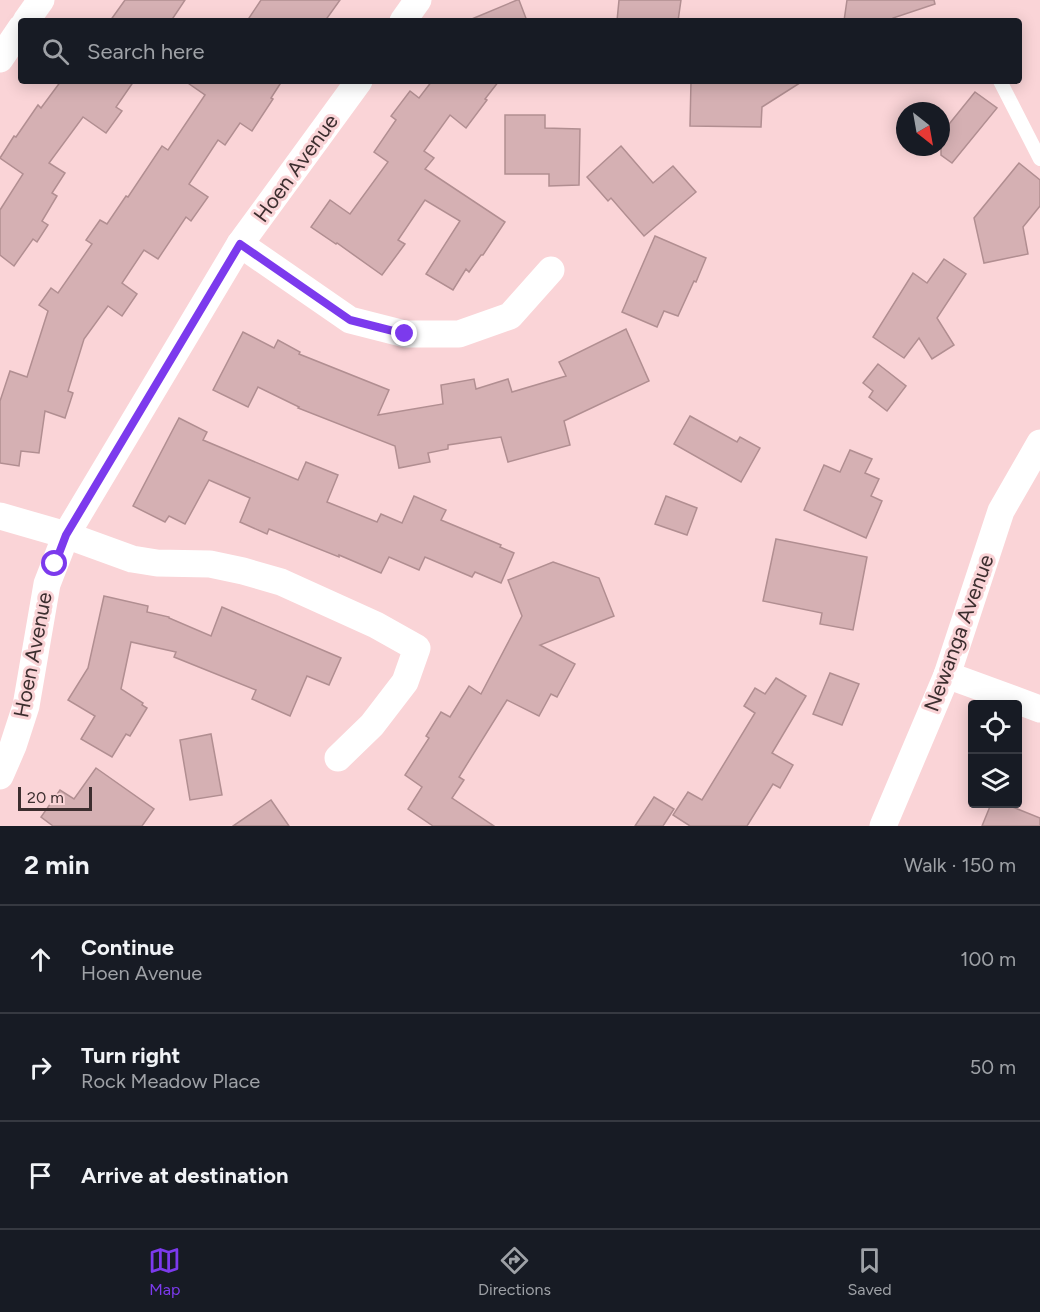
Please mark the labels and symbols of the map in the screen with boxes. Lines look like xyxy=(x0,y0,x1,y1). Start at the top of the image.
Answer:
north arrow xyxy=(896,102,950,156)
street label: Hoen Avenue xyxy=(248,109,343,227)
route end xyxy=(391,320,417,346)
route start xyxy=(41,550,67,576)
street label: Newanga Avenue xyxy=(919,551,999,715)
street label: Hoen Avenue xyxy=(8,590,57,720)
scale bar xyxy=(18,784,92,812)

